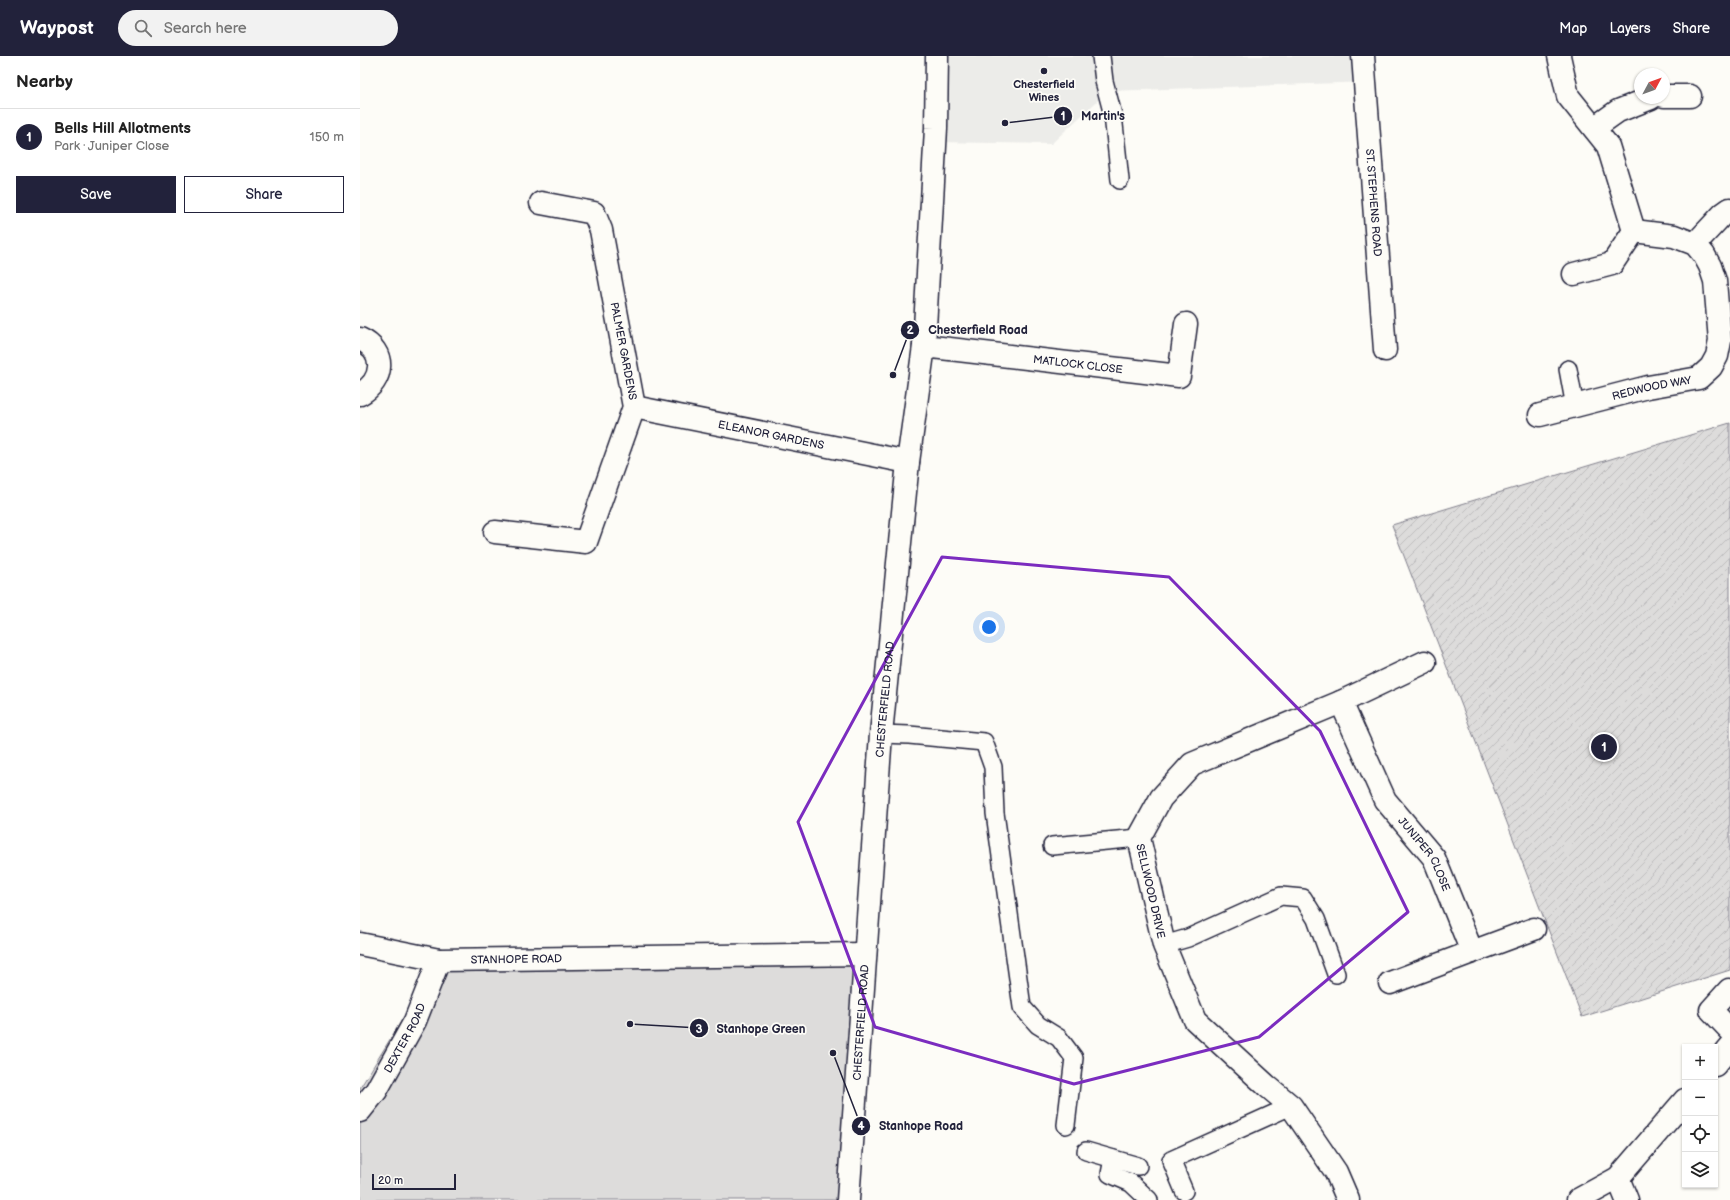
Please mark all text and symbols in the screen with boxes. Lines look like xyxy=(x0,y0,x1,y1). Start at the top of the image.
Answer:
search box xyxy=(118,10,398,46)
text: Waypost xyxy=(20,17,94,40)
icon: search xyxy=(132,17,154,39)
text: Search here xyxy=(164,19,247,38)
text: Map xyxy=(1559,20,1587,37)
text: Layers xyxy=(1609,20,1651,37)
text: Share xyxy=(1673,20,1710,37)
marker: Chesterfield Wines xyxy=(1039,66,1049,76)
north arrow xyxy=(1634,68,1670,104)
text: Nearby xyxy=(16,72,73,92)
place label: Chesterfield Wines xyxy=(1013,78,1075,104)
callout: Martin's xyxy=(1053,104,1133,128)
text: 1 xyxy=(1060,109,1066,124)
text: Martin's xyxy=(1081,109,1125,124)
text: Bells Hill Allotments xyxy=(54,119,191,138)
text: 1 xyxy=(26,129,32,145)
text: 150 m xyxy=(310,129,344,145)
text: Park · Juniper Close xyxy=(54,138,169,154)
street label: ST. STEPHENS ROAD xyxy=(1363,148,1384,257)
button: Save xyxy=(16,176,176,213)
button: Share xyxy=(184,176,344,213)
street label: PALMER GARDENS xyxy=(608,301,639,402)
callout: Chesterfield Road xyxy=(900,318,1036,342)
text: 2 xyxy=(906,323,914,338)
text: Chesterfield Road xyxy=(928,323,1028,338)
street label: MATLOCK CLOSE xyxy=(1032,353,1123,376)
street label: REDWOOD WAY xyxy=(1611,373,1693,403)
street label: ELEANOR GARDENS xyxy=(717,418,826,452)
your location xyxy=(979,617,999,637)
street label: CHESTERFIELD ROAD xyxy=(873,641,897,758)
pin: 1 xyxy=(1591,732,1617,762)
street label: JUNIPER CLOSE xyxy=(1395,815,1453,893)
street label: SELLWOOD DRIVE xyxy=(1133,843,1168,940)
street label: STANHOPE ROAD xyxy=(471,952,562,967)
street label: CHESTERFIELD ROAD xyxy=(850,964,872,1081)
street label: DEXTER ROAD xyxy=(381,1001,428,1075)
callout: Stanhope Green xyxy=(689,1016,813,1040)
text: 3 xyxy=(695,1022,703,1037)
text: Stanhope Green xyxy=(717,1022,806,1037)
map controls xyxy=(1682,1044,1718,1188)
button: + xyxy=(1682,1044,1718,1080)
button: − xyxy=(1682,1080,1718,1116)
callout: Stanhope Road xyxy=(851,1114,971,1138)
button: locate xyxy=(1682,1116,1718,1152)
text: 4 xyxy=(857,1119,865,1134)
text: Stanhope Road xyxy=(879,1119,963,1134)
button: layers xyxy=(1682,1152,1718,1188)
scale bar xyxy=(372,1172,456,1191)
text: 20 m xyxy=(378,1174,403,1187)

